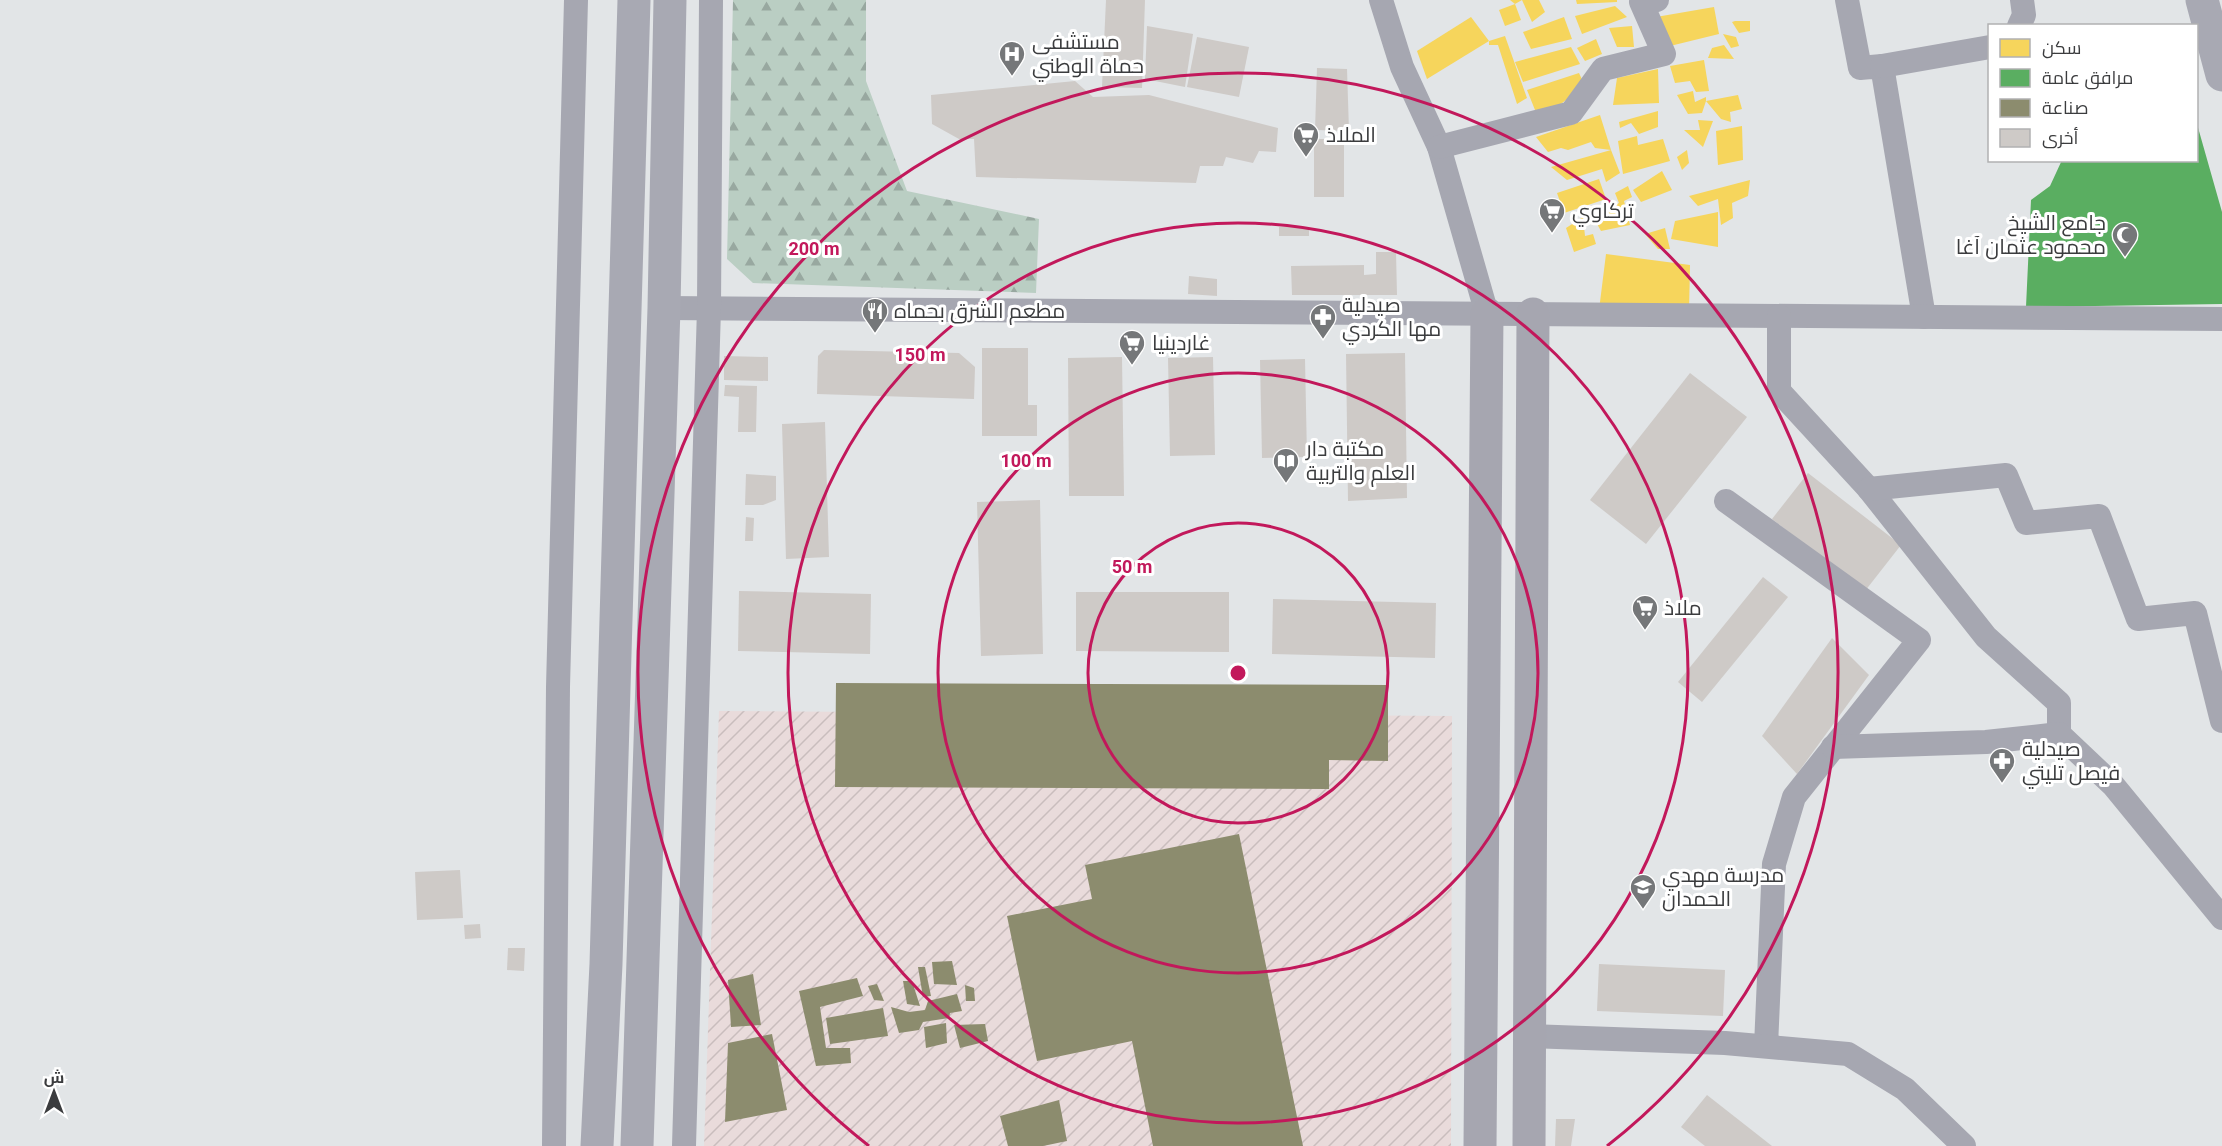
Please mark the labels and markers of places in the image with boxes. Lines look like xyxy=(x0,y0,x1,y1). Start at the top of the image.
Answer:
place label: مستشفى حماة الوطني xyxy=(1032,30,1144,82)
hospital icon: مستشفى حماة الوطني xyxy=(997,39,1027,77)
supermarket icon: الملاذ xyxy=(1291,120,1321,158)
place label: الملاذ xyxy=(1326,123,1376,147)
supermarket icon: تركاوي xyxy=(1537,196,1567,234)
place label: تركاوي xyxy=(1572,199,1634,227)
place label: جامع الشيخ محمود عثمان آغا xyxy=(1956,211,2106,260)
mosque icon: جامع الشيخ محمود عثمان آغا xyxy=(2110,220,2140,258)
place label: صيدلية مها الكردي xyxy=(1342,293,1441,345)
restaurant icon: مطعم الشرق بحماه xyxy=(860,296,890,334)
place label: مطعم الشرق بحماه xyxy=(894,299,1065,325)
pharmacy icon: صيدلية مها الكردي xyxy=(1308,302,1338,340)
supermarket icon: غاردينيا xyxy=(1117,328,1147,366)
place label: غاردينيا xyxy=(1152,331,1210,355)
place label: مكتبة دار العلم والتربية xyxy=(1305,437,1416,487)
library icon: مكتبة دار العلم والتربية xyxy=(1271,446,1301,484)
supermarket icon: ملاذ xyxy=(1630,593,1660,631)
place label: ملاذ xyxy=(1664,596,1702,620)
centre of rings xyxy=(1228,663,1248,683)
place label: صيدلية فيصل تليتي xyxy=(2022,737,2120,789)
pharmacy icon: صيدلية فيصل تليتي xyxy=(1987,746,2017,784)
place label: مدرسة مهدي الحمدان xyxy=(1662,863,1784,912)
school or university icon: مدرسة مهدي الحمدان xyxy=(1628,872,1658,910)

